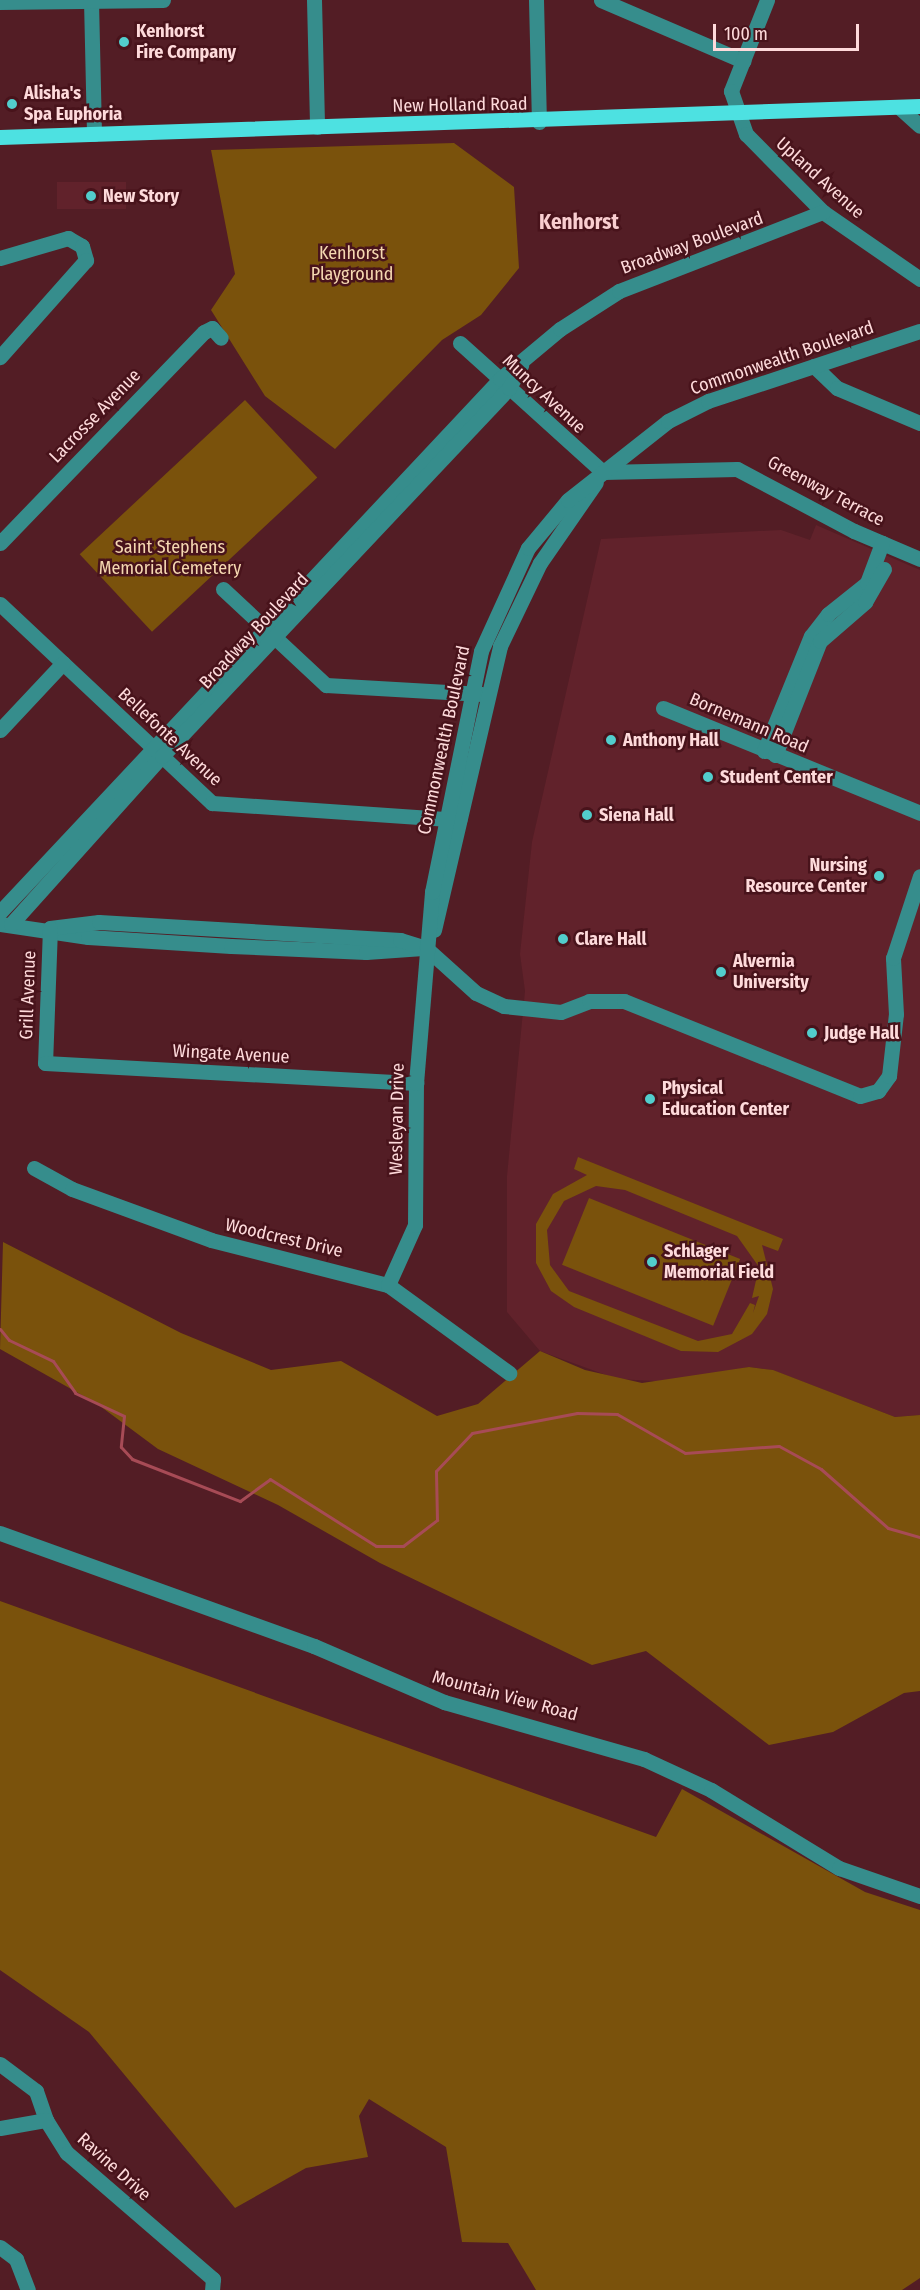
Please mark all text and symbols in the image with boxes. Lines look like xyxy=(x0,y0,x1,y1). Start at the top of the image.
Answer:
scale bar xyxy=(716,12,862,50)
place label: Kenhorst Fire Company xyxy=(136,21,236,63)
text: 100 m xyxy=(724,23,768,45)
marker: Kenhorst Fire Company xyxy=(117,35,131,49)
place label: Alisha's Spa Euphoria xyxy=(24,83,122,125)
street label: New Holland Road xyxy=(392,93,528,117)
marker: Alisha's Spa Euphoria xyxy=(5,97,19,111)
street label: Upland Avenue xyxy=(771,133,869,223)
place label: New Story xyxy=(103,185,179,207)
marker: New Story xyxy=(84,189,98,203)
street label: Broadway Boulevard xyxy=(618,207,766,279)
district label: Kenhorst xyxy=(539,209,619,235)
park label: Kenhorst Playground xyxy=(311,243,393,286)
street label: Commonwealth Boulevard xyxy=(687,316,877,400)
street label: Muncy Avenue xyxy=(498,350,590,438)
street label: Lacrosse Avenue xyxy=(45,365,145,467)
street label: Greenway Terrace xyxy=(764,451,888,531)
park label: Saint Stephens Memorial Cemetery xyxy=(99,537,241,580)
street label: Broadway Boulevard xyxy=(195,569,313,693)
street label: Commonwealth Boulevard xyxy=(413,644,475,836)
street label: Bellefonte Avenue xyxy=(114,683,226,791)
street label: Bornemann Road xyxy=(686,688,812,758)
place label: Anthony Hall xyxy=(623,729,719,751)
marker: Anthony Hall xyxy=(604,733,618,747)
place label: Student Center xyxy=(720,766,833,788)
marker: Student Center xyxy=(701,770,715,784)
place label: Siena Hall xyxy=(599,804,674,826)
marker: Siena Hall xyxy=(580,808,594,822)
place label: Nursing Resource Center xyxy=(745,855,867,898)
marker: Nursing Resource Center xyxy=(872,869,886,883)
place label: Clare Hall xyxy=(575,928,646,950)
marker: Clare Hall xyxy=(556,932,570,946)
street label: Grill Avenue xyxy=(16,950,40,1040)
place label: Alvernia University xyxy=(733,951,809,994)
marker: Alvernia University xyxy=(714,965,728,979)
place label: Judge Hall xyxy=(824,1022,899,1044)
marker: Judge Hall xyxy=(805,1026,819,1040)
street label: Wingate Avenue xyxy=(172,1040,290,1068)
street label: Wesleyan Drive xyxy=(385,1063,409,1175)
place label: Physical Education Center xyxy=(662,1078,789,1120)
marker: Physical Education Center xyxy=(643,1092,657,1106)
street label: Woodcrest Drive xyxy=(223,1214,345,1262)
place label: Schlager Memorial Field xyxy=(664,1241,774,1284)
marker: Schlager Memorial Field xyxy=(645,1255,659,1269)
street label: Mountain View Road xyxy=(430,1666,580,1726)
street label: Ravine Drive xyxy=(73,2128,155,2206)

